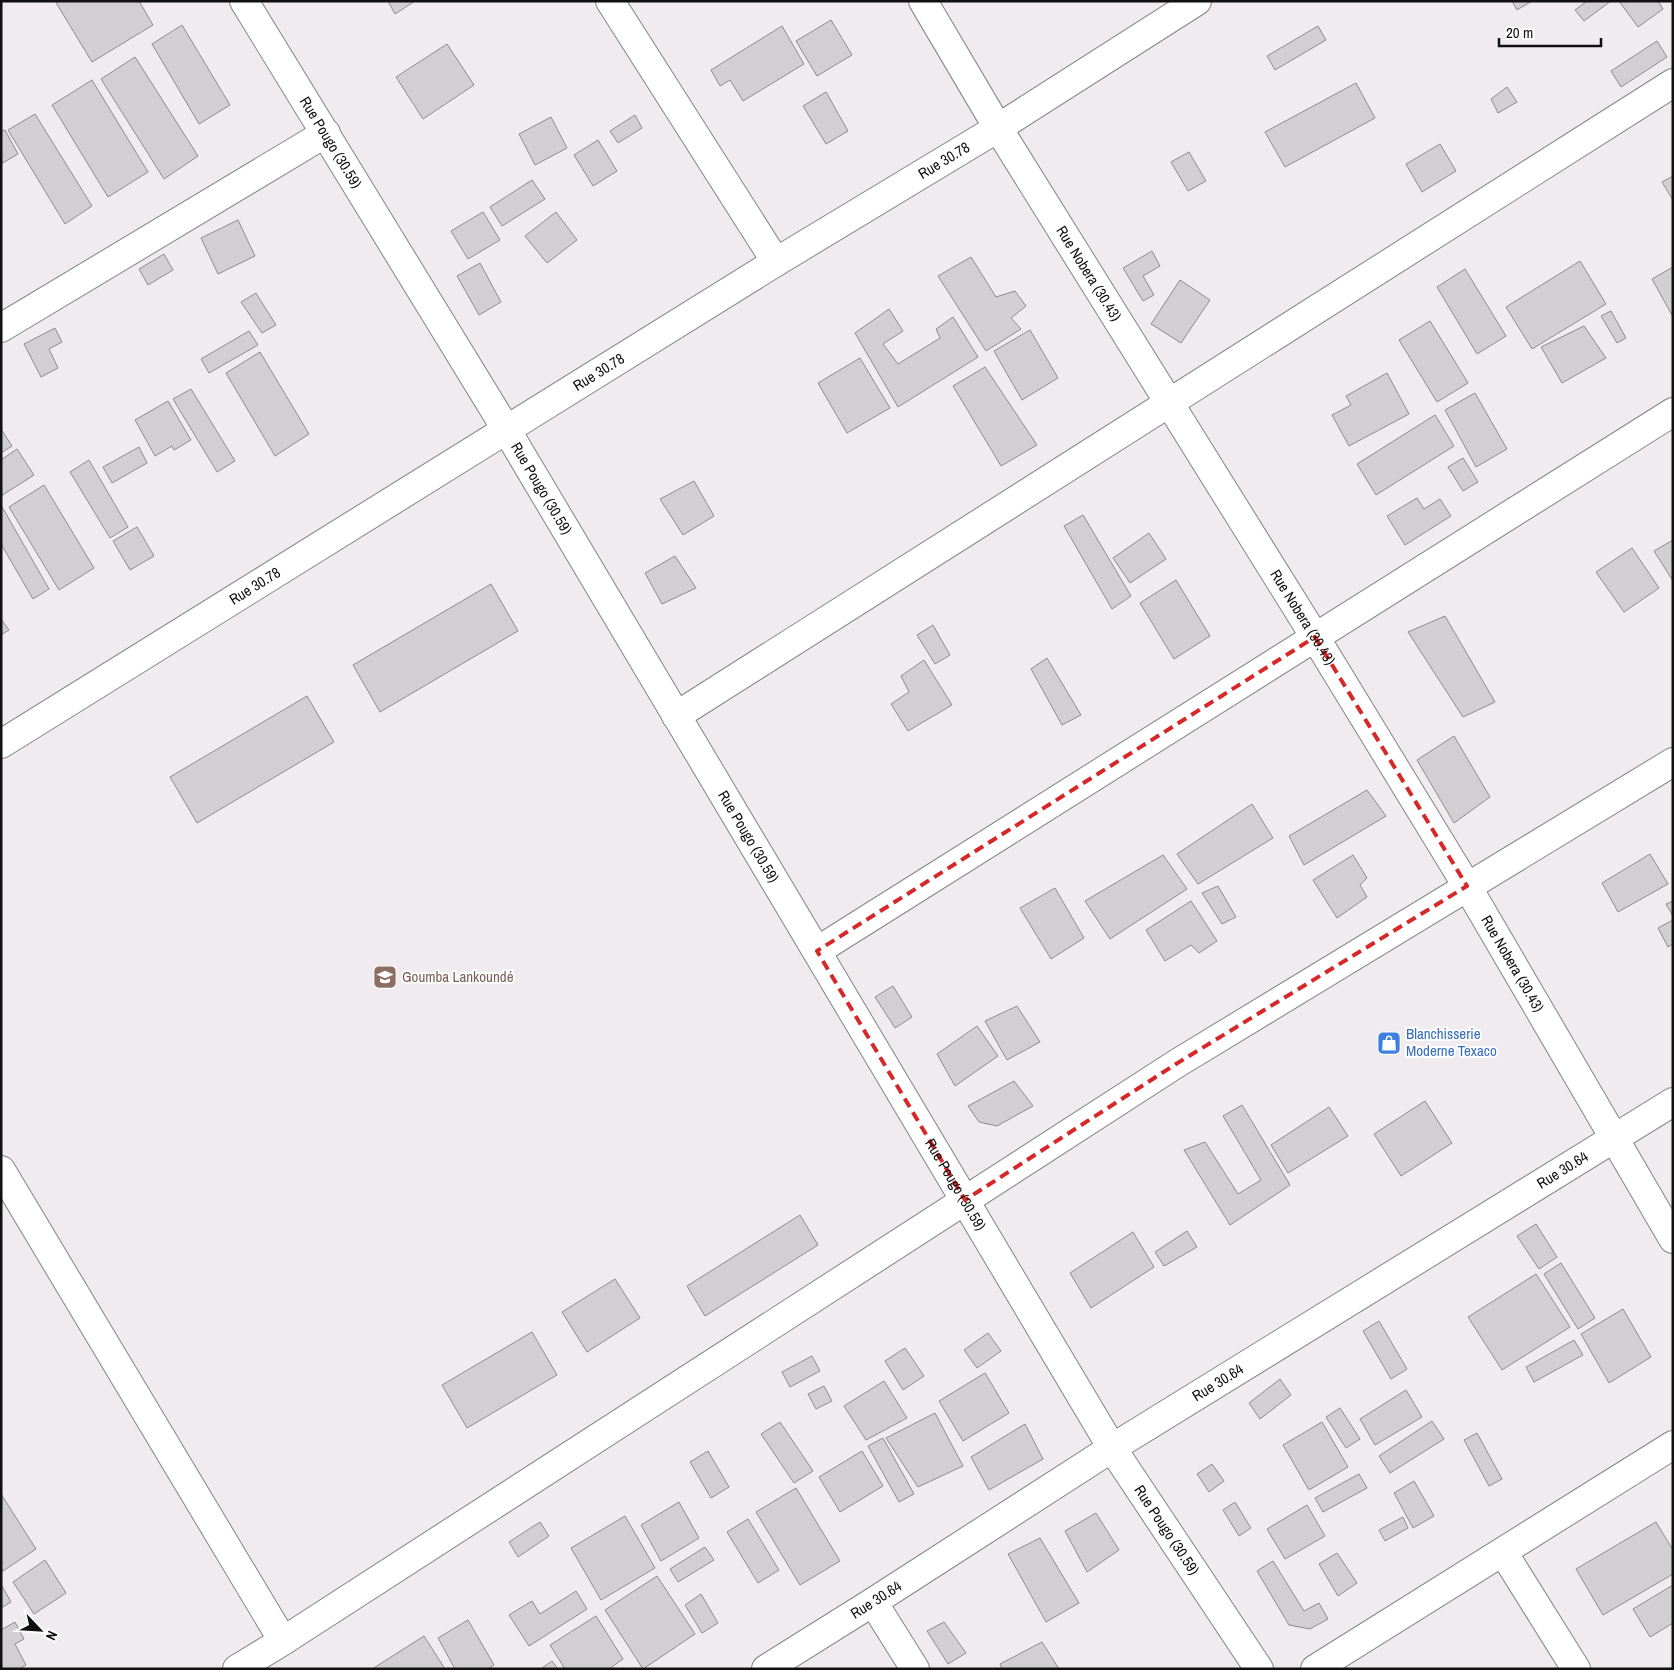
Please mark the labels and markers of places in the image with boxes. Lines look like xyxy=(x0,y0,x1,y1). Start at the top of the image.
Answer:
school or university icon: Goumba Lankoundé xyxy=(372,964,398,990)
place label: Goumba Lankoundé xyxy=(402,966,514,987)
place label: Blanchisserie Moderne Texaco xyxy=(1406,1023,1497,1061)
shop icon: Blanchisserie Moderne Texaco xyxy=(1376,1030,1402,1056)

